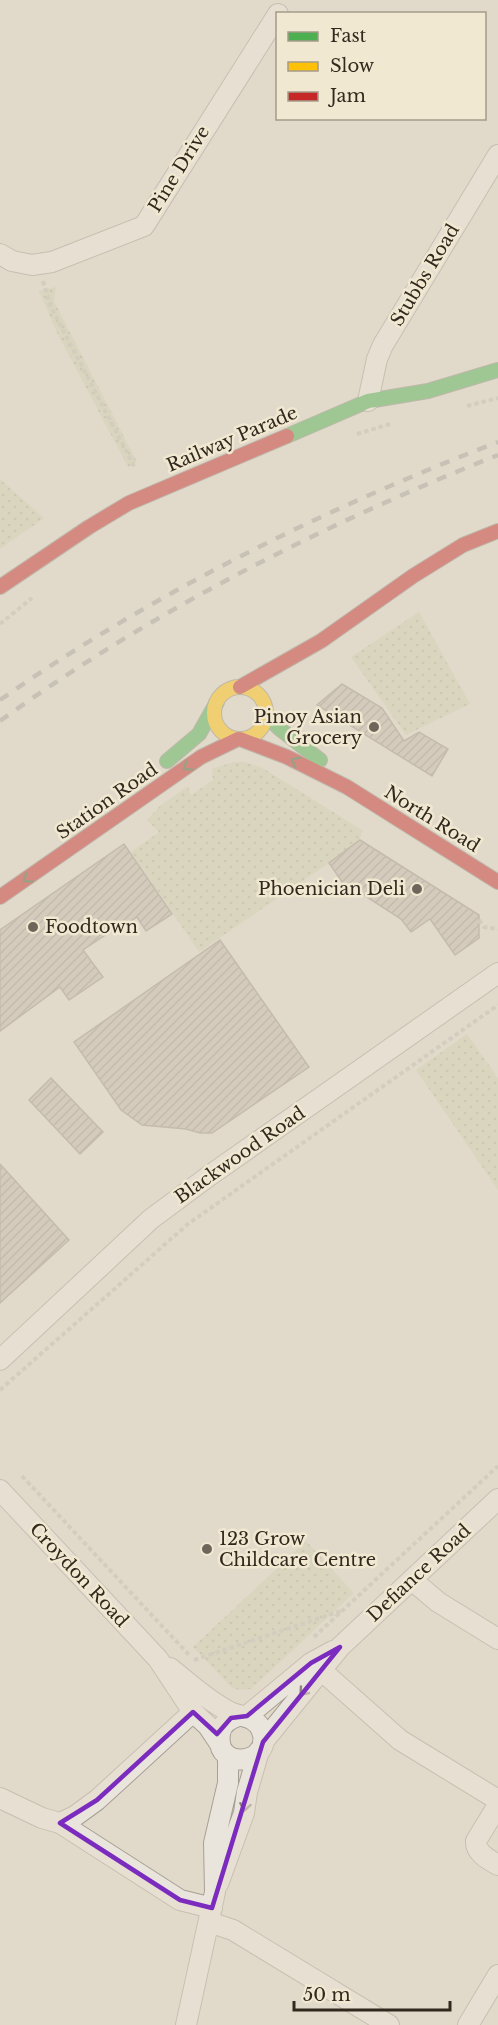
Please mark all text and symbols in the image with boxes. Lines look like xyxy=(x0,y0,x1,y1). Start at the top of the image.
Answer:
legend xyxy=(276,12,486,120)
text: Fast xyxy=(330,25,367,47)
text: Slow xyxy=(330,55,375,77)
text: Jam xyxy=(328,85,366,107)
street label: Pine Drive xyxy=(144,122,214,216)
street label: Stubbs Road xyxy=(386,220,464,330)
street label: Railway Parade xyxy=(163,402,301,476)
place label: Pinoy Asian Grocery xyxy=(254,706,362,749)
marker: Pinoy Asian Grocery xyxy=(367,720,381,734)
one-way arrow xyxy=(290,757,301,769)
street label: Station Road xyxy=(52,758,162,844)
one-way arrow xyxy=(183,760,194,771)
street label: North Road xyxy=(380,781,484,857)
one-way arrow xyxy=(23,871,34,882)
place label: Phoenician Deli xyxy=(258,878,405,900)
marker: Phoenician Deli xyxy=(410,882,424,896)
place label: Foodtown xyxy=(45,916,138,938)
marker: Foodtown xyxy=(26,920,40,934)
street label: Blackwood Road xyxy=(171,1102,309,1208)
street label: Croydon Road xyxy=(25,1518,133,1632)
street label: Defiance Road xyxy=(363,1519,475,1627)
place label: 123 Grow Childcare Centre xyxy=(219,1528,376,1571)
marker: 123 Grow Childcare Centre xyxy=(200,1542,214,1556)
one-way arrow xyxy=(299,1686,310,1697)
one-way arrow xyxy=(239,1802,252,1812)
scale bar xyxy=(294,1974,450,2012)
text: 50 m xyxy=(303,1984,351,2006)

